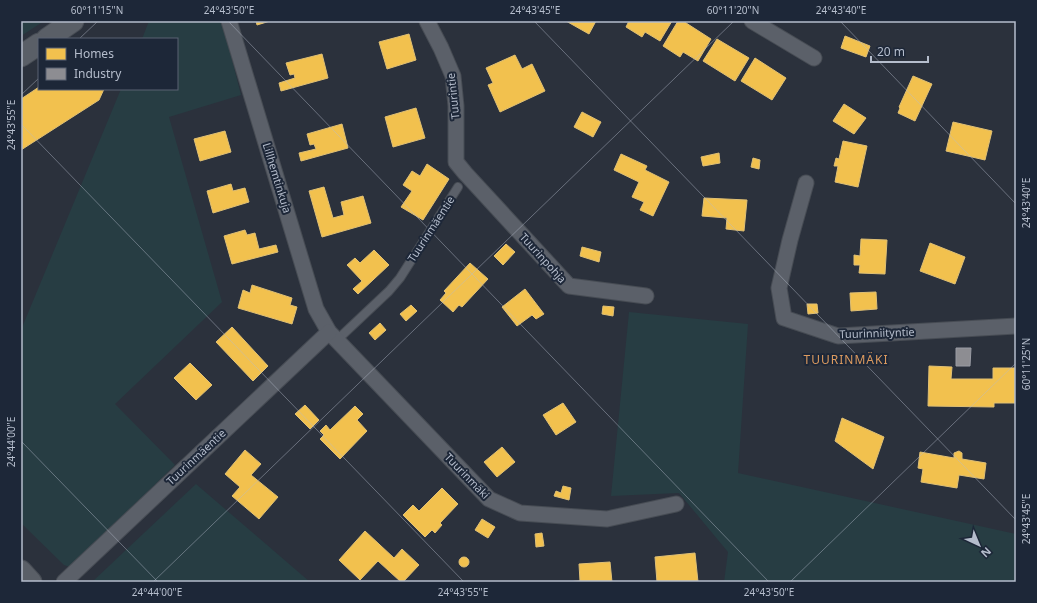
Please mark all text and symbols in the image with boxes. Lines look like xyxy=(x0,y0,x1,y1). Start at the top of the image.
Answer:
text: 60°11'15"N xyxy=(71,3,123,17)
text: 24°43'50"E xyxy=(204,3,254,17)
text: 24°43'45"E xyxy=(510,3,560,17)
text: 60°11'20"N xyxy=(707,3,759,17)
text: 24°43'40"E xyxy=(816,3,866,17)
legend xyxy=(38,38,178,90)
scale bar xyxy=(871,38,928,64)
text: 20 m xyxy=(877,43,905,60)
text: Homes xyxy=(74,45,114,62)
text: Industry xyxy=(74,65,122,82)
street label: Tuurintie xyxy=(443,72,462,120)
text: 24°43'55"E xyxy=(4,100,18,150)
street label: Lillhemtinkuja xyxy=(260,141,295,215)
text: 24°43'40"E xyxy=(1019,178,1033,228)
street label: Tuurinmäentie xyxy=(404,193,458,265)
street label: Tuurinpohja xyxy=(517,229,570,286)
street label: Tuurinniityntie xyxy=(839,324,915,341)
text: 60°11'25"N xyxy=(1019,338,1033,390)
district label: TUURINMÄKI xyxy=(804,351,888,368)
text: 24°44'00"E xyxy=(4,417,18,467)
street label: Tuurinmäentie xyxy=(163,425,228,488)
street label: Tuurinmäki xyxy=(442,449,493,502)
text: 24°43'45"E xyxy=(1019,494,1033,544)
north arrow xyxy=(959,525,999,565)
text: N xyxy=(978,544,995,561)
text: 24°44'00"E xyxy=(132,585,182,599)
text: 24°43'55"E xyxy=(438,585,488,599)
text: 24°43'50"E xyxy=(744,585,794,599)

